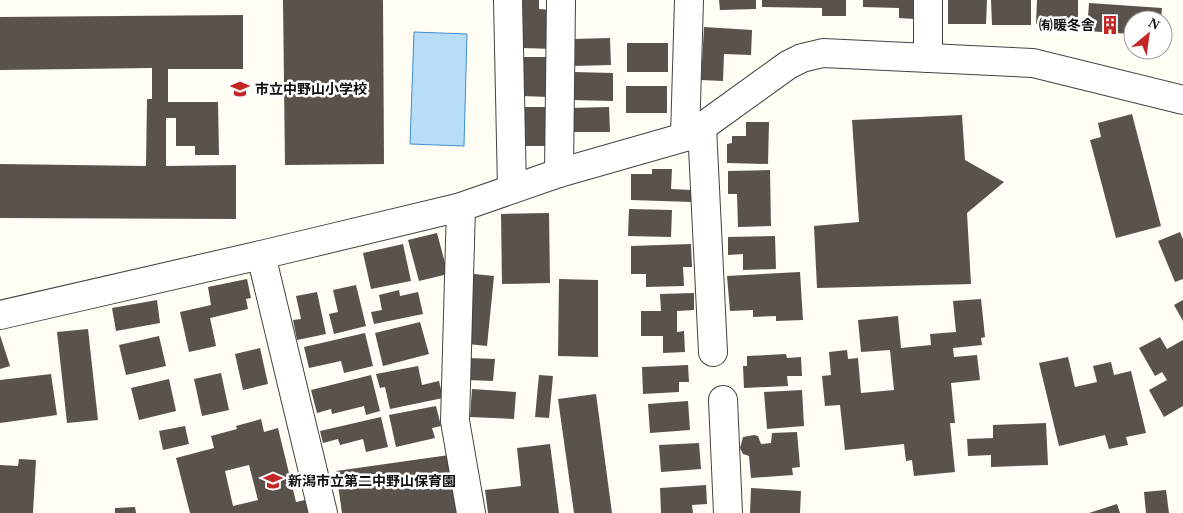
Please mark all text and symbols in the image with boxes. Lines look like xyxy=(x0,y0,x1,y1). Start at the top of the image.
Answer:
north arrow xyxy=(1123,10,1173,60)
building icon: ㈲暖冬舎 xyxy=(1099,14,1121,36)
text: N xyxy=(1146,15,1162,33)
place label: ㈲暖冬舎 xyxy=(1039,18,1095,33)
school or university icon: 市立中野山小学校 xyxy=(229,78,251,100)
place label: 市立中野山小学校 xyxy=(255,82,367,97)
school or university icon: 新潟市立第二中野山保育園 xyxy=(262,470,284,492)
place label: 新潟市立第二中野山保育園 xyxy=(288,473,456,489)

